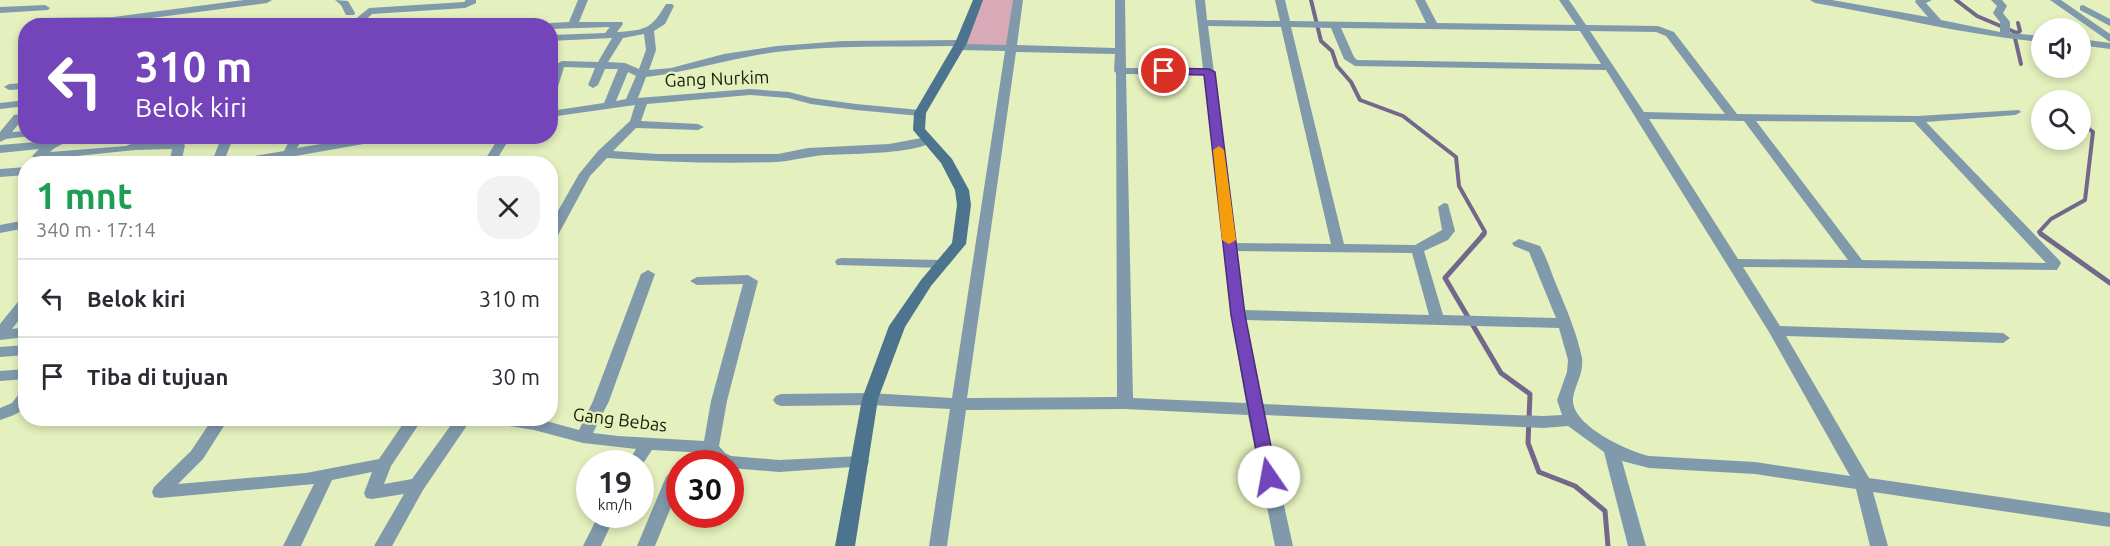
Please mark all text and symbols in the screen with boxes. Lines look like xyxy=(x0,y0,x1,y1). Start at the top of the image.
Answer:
map controls xyxy=(2031,18,2091,150)
button: sound xyxy=(2031,18,2091,78)
icon: left xyxy=(36,42,114,120)
text: 310 m xyxy=(135,43,252,90)
pin xyxy=(1138,45,1189,96)
icon: arrive xyxy=(1147,54,1180,87)
street label: Gang Nurkim xyxy=(664,66,770,90)
button: search xyxy=(2031,90,2091,150)
text: Belok kiri xyxy=(135,92,247,122)
text: 1 mnt xyxy=(36,175,132,216)
button: close xyxy=(477,176,540,239)
text: 340 m · 17:14 xyxy=(36,218,156,241)
icon: left xyxy=(36,282,69,315)
text: Belok kiri xyxy=(87,286,185,311)
text: 310 m xyxy=(479,286,540,311)
icon: arrive xyxy=(36,360,69,393)
text: Tiba di tujuan xyxy=(87,364,228,389)
text: 30 m xyxy=(491,364,540,389)
street label: Gang Bebas xyxy=(572,403,669,435)
position arrow xyxy=(1237,445,1301,509)
speed limit sign: 30 xyxy=(666,450,744,528)
text: 19 xyxy=(598,465,632,499)
text: km/h xyxy=(598,496,632,513)

